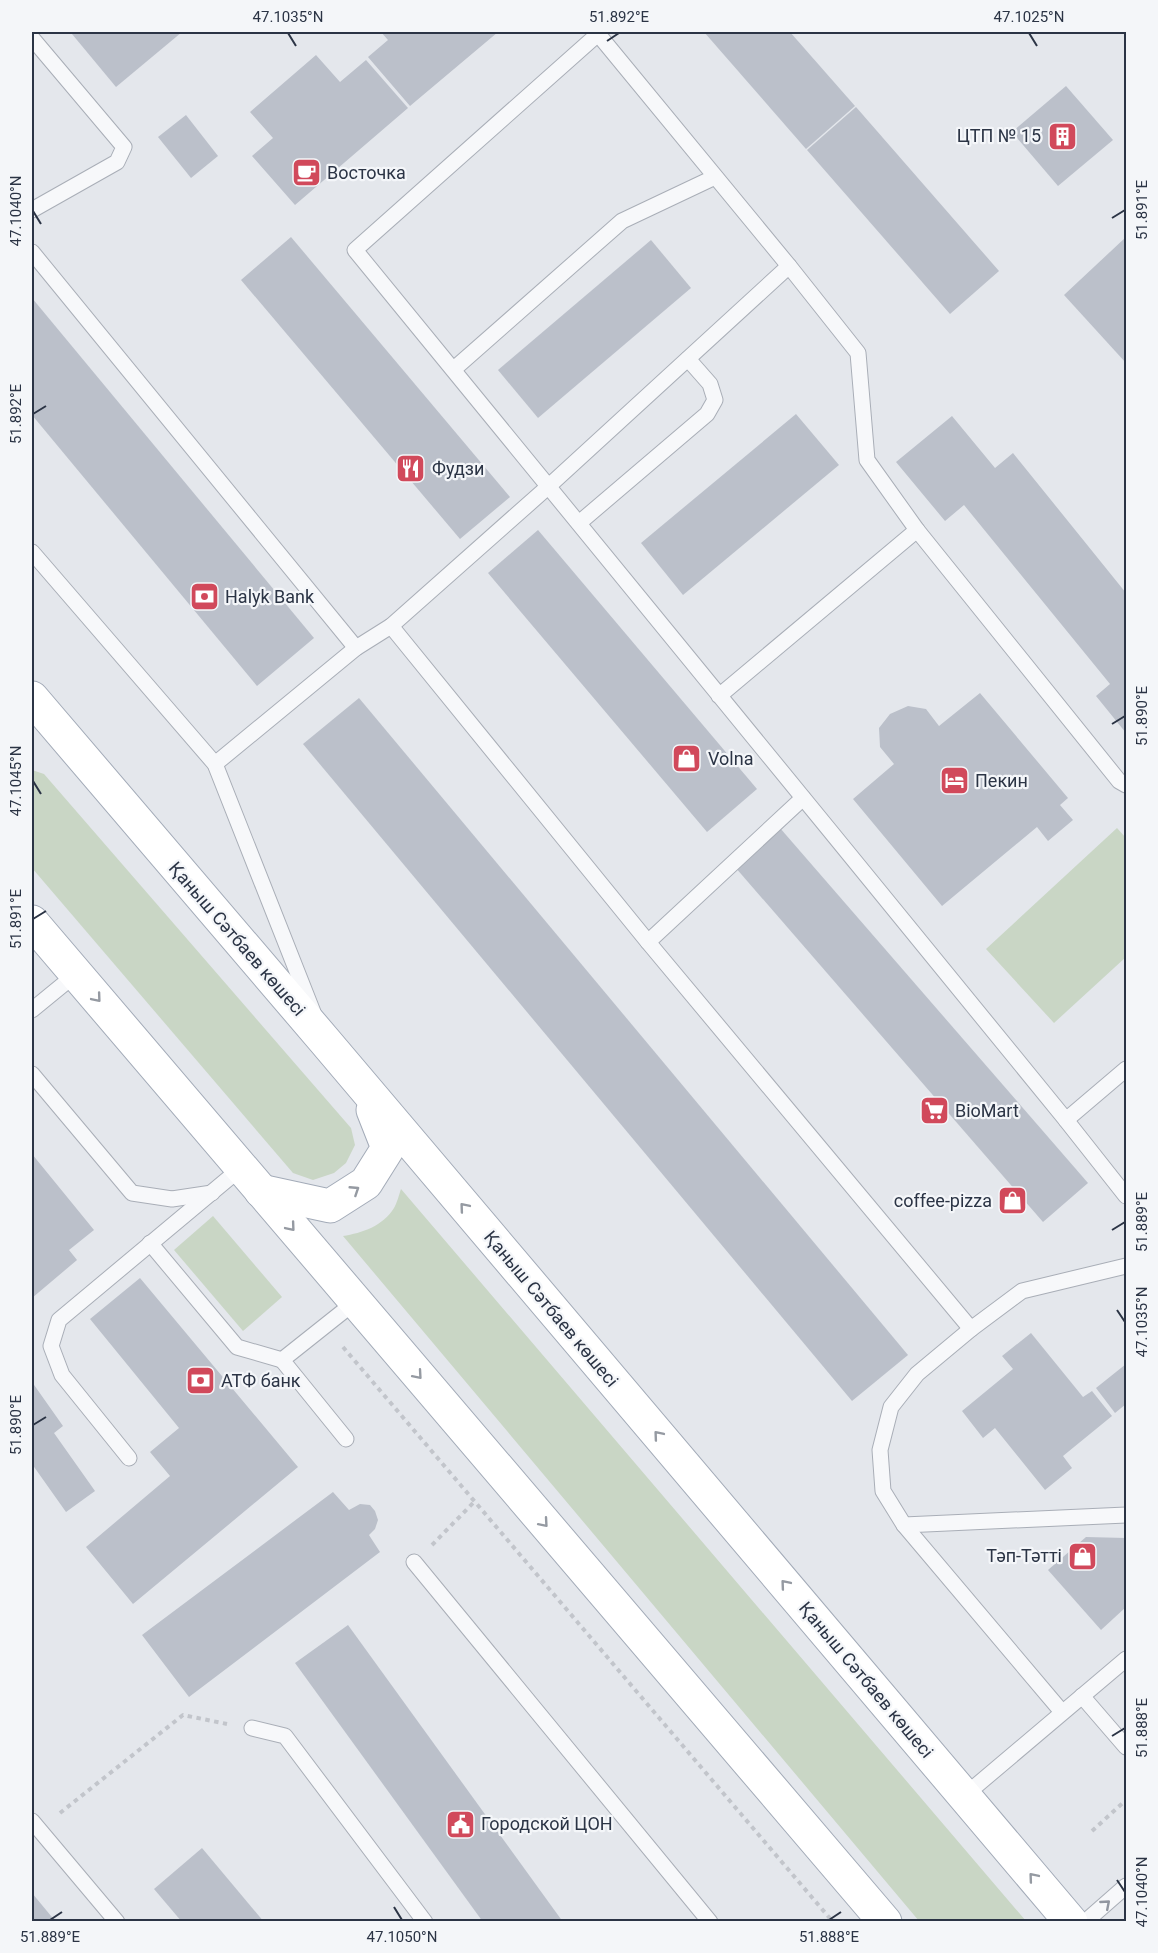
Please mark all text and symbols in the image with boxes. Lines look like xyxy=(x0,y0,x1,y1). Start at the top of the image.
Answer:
text: 47.1035°N xyxy=(253,8,323,26)
text: 51.892°E xyxy=(589,8,650,26)
text: 47.1025°N xyxy=(994,8,1064,26)
building icon: ЦТП № 15 xyxy=(1046,120,1078,152)
place label: ЦТП № 15 xyxy=(957,125,1041,146)
cafe icon: Восточка xyxy=(290,157,322,189)
place label: Восточка xyxy=(327,162,406,183)
text: 47.1040°N xyxy=(7,176,25,246)
text: 51.891°E xyxy=(1133,179,1151,240)
text: 51.892°E xyxy=(7,383,25,444)
restaurant icon: Фудзи xyxy=(395,453,427,485)
place label: Фудзи xyxy=(432,458,484,479)
bank icon: Halyk Bank xyxy=(188,581,220,613)
place label: Halyk Bank xyxy=(225,586,315,607)
text: 51.890°E xyxy=(1133,685,1151,746)
shop icon: Volna xyxy=(671,743,703,775)
text: 47.1045°N xyxy=(7,746,25,816)
place label: Volna xyxy=(708,748,753,769)
hotel icon: Пекин xyxy=(938,765,970,797)
place label: Пекин xyxy=(975,770,1028,791)
street label: Қаныш Сәтбаев көшесі xyxy=(165,857,310,1020)
text: 51.891°E xyxy=(7,888,25,949)
one-way arrow xyxy=(90,991,101,1002)
supermarket icon: BioMart xyxy=(918,1095,950,1127)
place label: BioMart xyxy=(955,1100,1019,1121)
shop icon: coffee-pizza xyxy=(997,1185,1029,1217)
one-way arrow xyxy=(348,1186,359,1197)
place label: coffee-pizza xyxy=(894,1190,992,1211)
text: 51.889°E xyxy=(1133,1191,1151,1252)
one-way arrow xyxy=(460,1203,471,1214)
one-way arrow xyxy=(284,1220,295,1231)
street label: Қаныш Сәтбаев көшесі xyxy=(480,1226,623,1391)
text: 47.1035°N xyxy=(1133,1287,1151,1357)
bank icon: АТФ банк xyxy=(184,1365,216,1397)
one-way arrow xyxy=(410,1368,421,1379)
place label: АТФ банк xyxy=(221,1370,301,1391)
text: 51.890°E xyxy=(7,1394,25,1455)
one-way arrow xyxy=(654,1431,665,1442)
one-way arrow xyxy=(537,1516,548,1527)
shop icon: Тәп-Тәтті xyxy=(1067,1540,1099,1572)
place label: Тәп-Тәтті xyxy=(986,1545,1062,1566)
one-way arrow xyxy=(781,1580,792,1591)
street label: Қаныш Сәтбаев көшесі xyxy=(795,1597,938,1762)
text: 51.888°E xyxy=(1133,1697,1151,1758)
public building icon: Городской ЦОН xyxy=(444,1808,476,1840)
place label: Городской ЦОН xyxy=(481,1813,613,1834)
text: 47.1040°N xyxy=(1133,1857,1151,1927)
one-way arrow xyxy=(1029,1873,1040,1884)
one-way arrow xyxy=(1099,1900,1110,1911)
text: 51.889°E xyxy=(20,1928,81,1946)
text: 47.1050°N xyxy=(367,1928,437,1946)
text: 51.888°E xyxy=(799,1928,860,1946)

